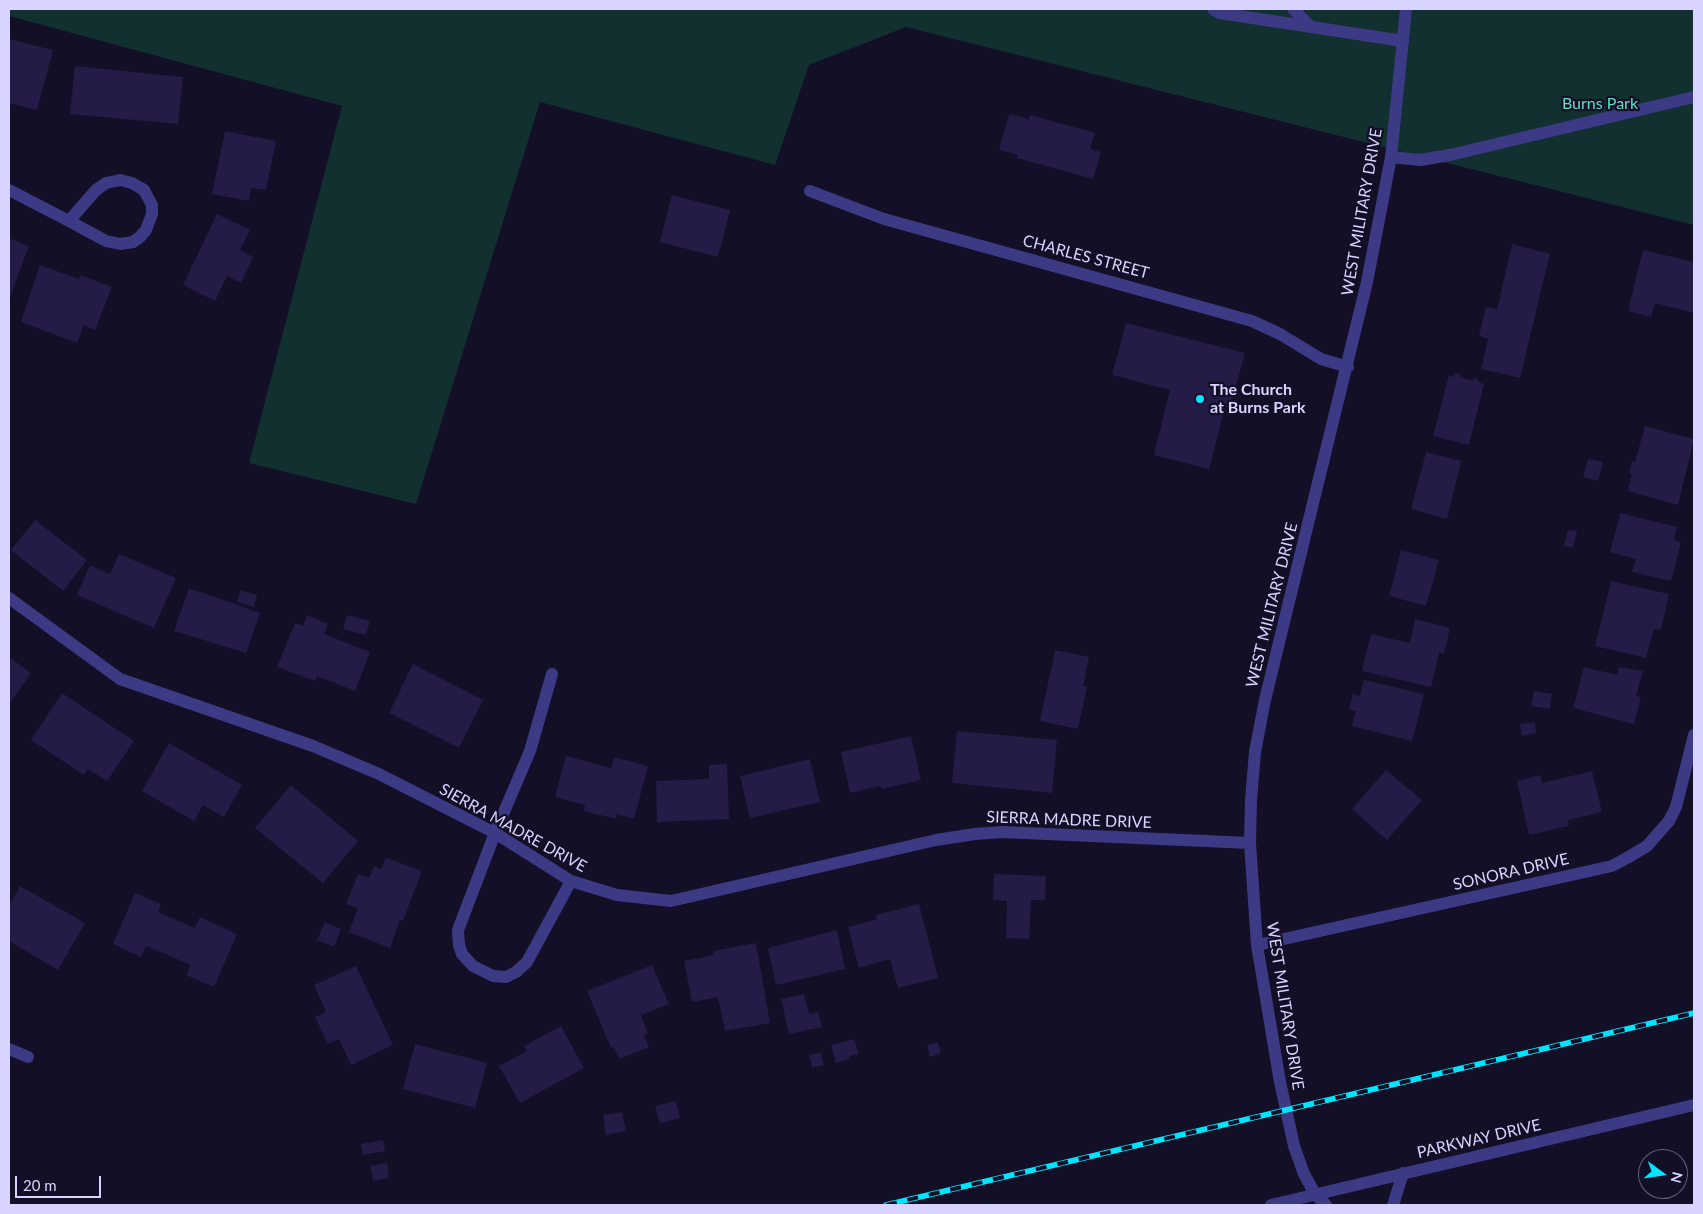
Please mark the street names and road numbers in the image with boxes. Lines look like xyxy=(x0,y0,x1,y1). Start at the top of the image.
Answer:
street label: WEST MILITARY DRIVE xyxy=(1338,127,1386,297)
street label: CHARLES STREET xyxy=(1021,231,1151,283)
street label: WEST MILITARY DRIVE xyxy=(1242,520,1302,690)
street label: SIERRA MADRE DRIVE xyxy=(436,780,590,876)
street label: SIERRA MADRE DRIVE xyxy=(986,808,1152,832)
street label: SONORA DRIVE xyxy=(1451,849,1571,895)
street label: WEST MILITARY DRIVE xyxy=(1262,921,1308,1091)
street label: PARKWAY DRIVE xyxy=(1415,1115,1543,1163)

